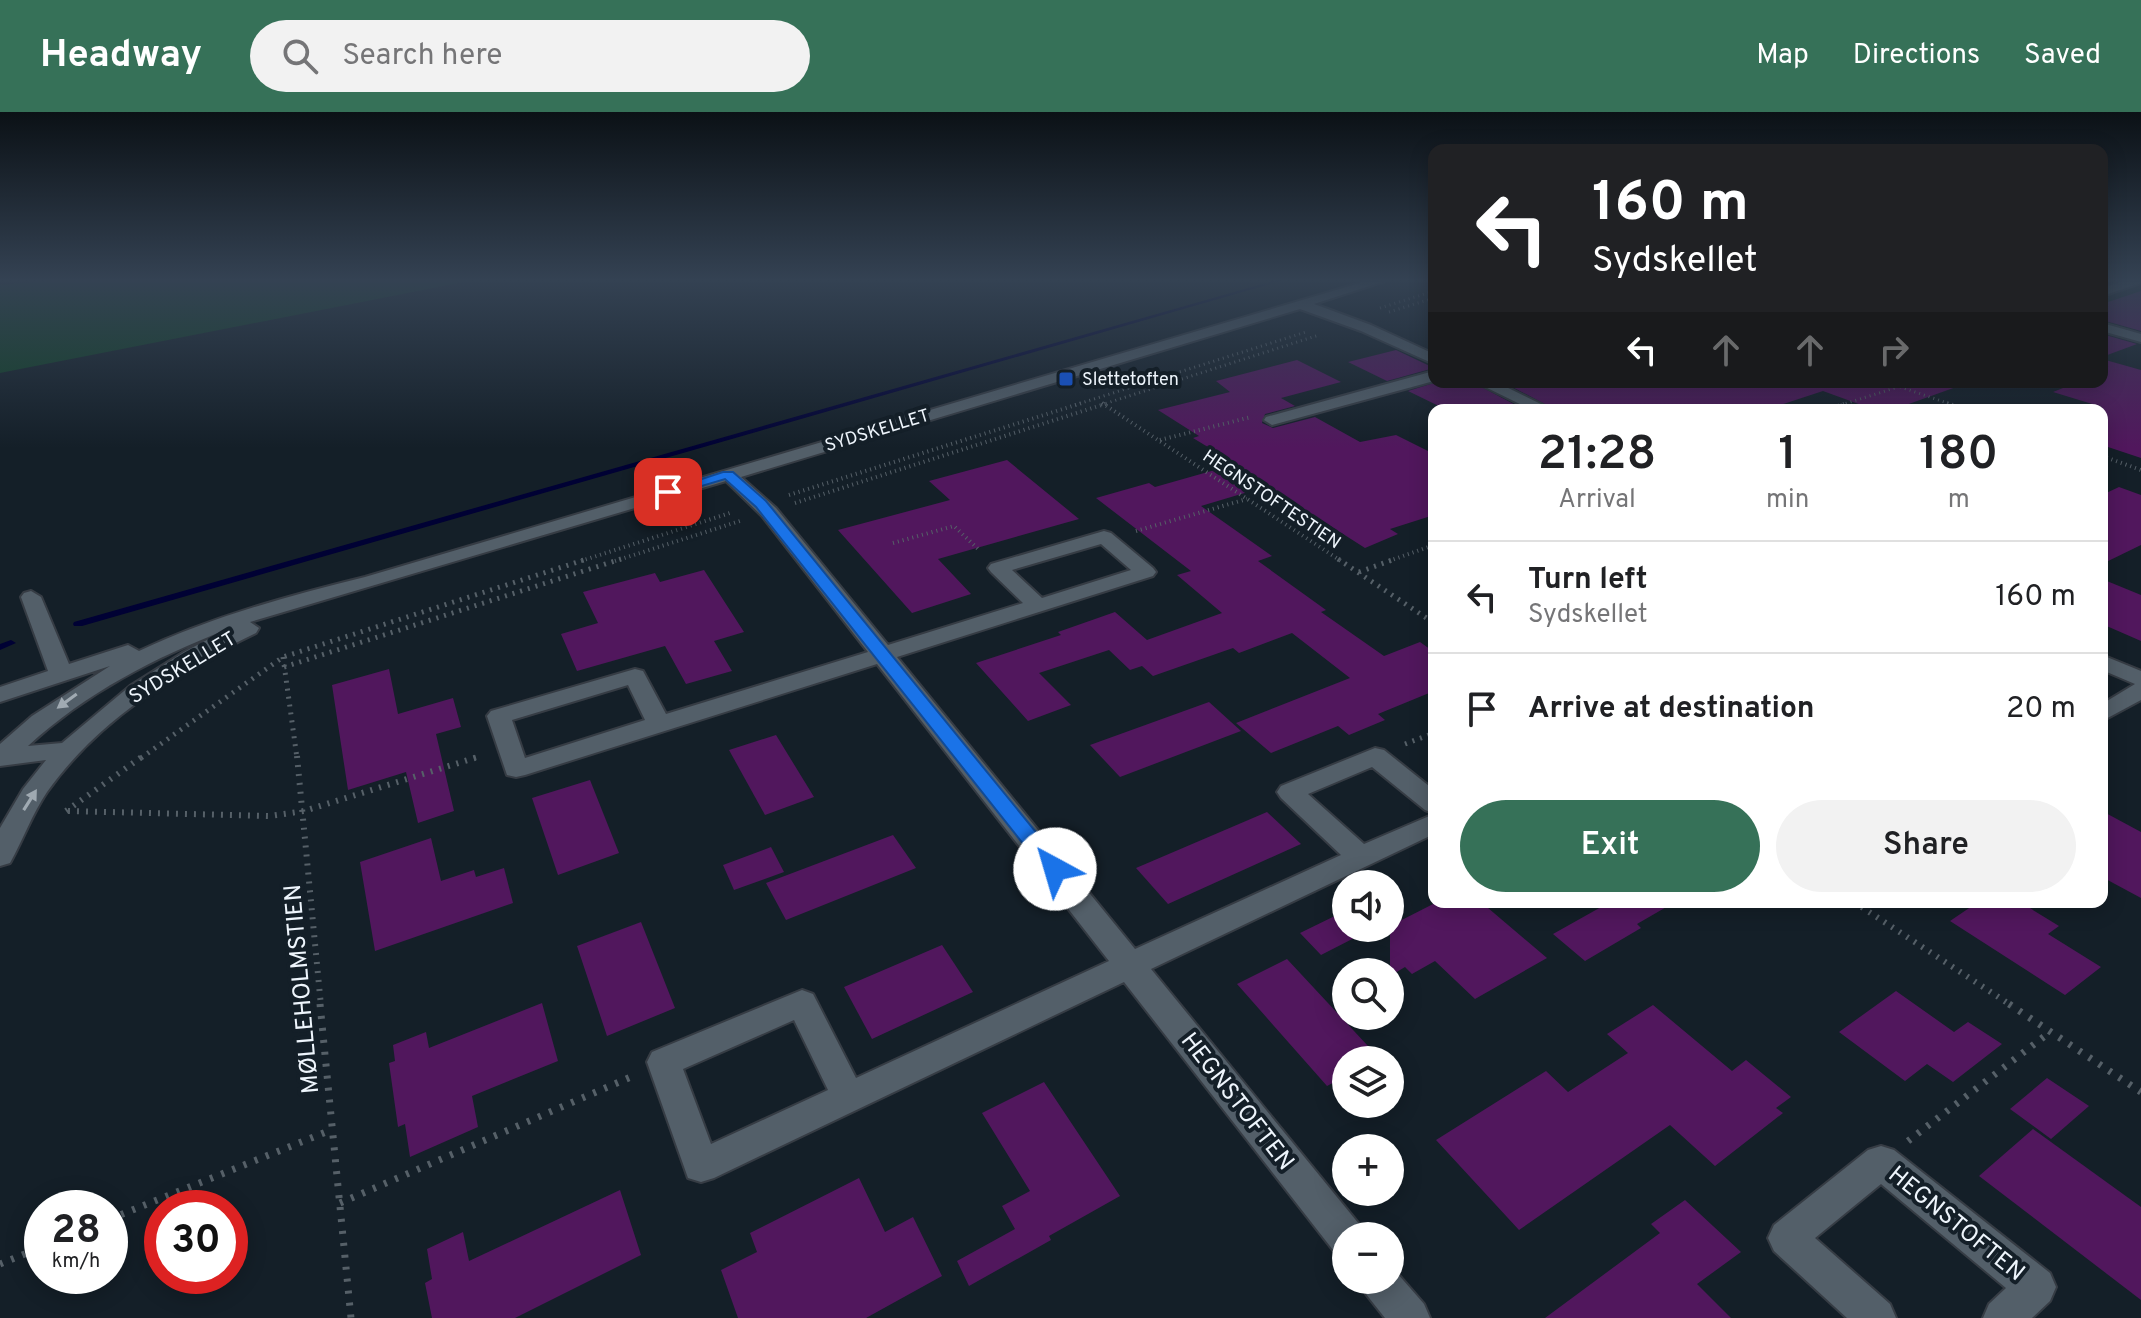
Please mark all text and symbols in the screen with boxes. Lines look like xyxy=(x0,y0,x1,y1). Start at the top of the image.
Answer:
search box xyxy=(250,20,810,92)
text: Headway xyxy=(40,32,202,81)
icon: search xyxy=(278,34,322,78)
text: Search here xyxy=(342,38,502,75)
text: Map xyxy=(1756,38,1809,74)
text: Directions xyxy=(1853,38,1980,74)
text: Saved xyxy=(2024,38,2101,74)
text: 160 m xyxy=(1592,170,1749,240)
icon: left xyxy=(1460,176,1564,280)
text: Sydskellet xyxy=(1592,239,1758,285)
icon: left xyxy=(1620,328,1664,372)
icon: ahead xyxy=(1704,328,1748,372)
icon: ahead xyxy=(1788,328,1832,372)
icon: right xyxy=(1872,328,1916,372)
place label: Slettetoften xyxy=(1082,369,1179,392)
marker: Slettetoften xyxy=(1057,370,1075,388)
street label: SYDSKELLET xyxy=(822,405,933,458)
text: 21:28 xyxy=(1538,426,1656,486)
text: 1 xyxy=(1778,426,1797,486)
text: 180 xyxy=(1919,426,1998,486)
street label: HEGNSTOFTESTIEN xyxy=(1198,445,1345,555)
pin xyxy=(634,458,702,526)
icon: arrive xyxy=(646,470,690,514)
text: Arrival xyxy=(1558,484,1636,517)
text: min xyxy=(1766,484,1809,517)
text: m xyxy=(1948,484,1970,517)
text: Turn left xyxy=(1528,562,1648,599)
icon: left xyxy=(1460,575,1504,619)
text: 160 m xyxy=(1995,579,2076,616)
text: Sydskellet xyxy=(1528,599,1648,632)
street label: SYDSKELLET xyxy=(125,627,241,711)
icon: arrive xyxy=(1460,687,1504,731)
text: Arrive at destination xyxy=(1528,691,1814,728)
text: 20 m xyxy=(2006,691,2076,728)
one-way arrow xyxy=(56,692,77,708)
one-way arrow xyxy=(23,789,37,811)
button: Exit xyxy=(1460,800,1760,892)
button: Share xyxy=(1776,800,2076,892)
position arrow xyxy=(1013,827,1097,911)
map controls xyxy=(1332,870,1404,1294)
button: sound xyxy=(1332,870,1404,942)
street label: MØLLEHOLMSTIEN xyxy=(279,883,327,1095)
button: search xyxy=(1332,958,1404,1030)
street label: HEGNSTOFTEN xyxy=(1173,1027,1300,1177)
button: layers xyxy=(1332,1046,1404,1118)
button: + xyxy=(1332,1134,1404,1206)
street label: HEGNSTOFTEN xyxy=(1881,1160,2030,1289)
speed limit sign: 30 xyxy=(144,1190,248,1294)
text: 28 xyxy=(51,1207,101,1257)
button: − xyxy=(1332,1222,1404,1294)
text: km/h xyxy=(52,1249,100,1275)

